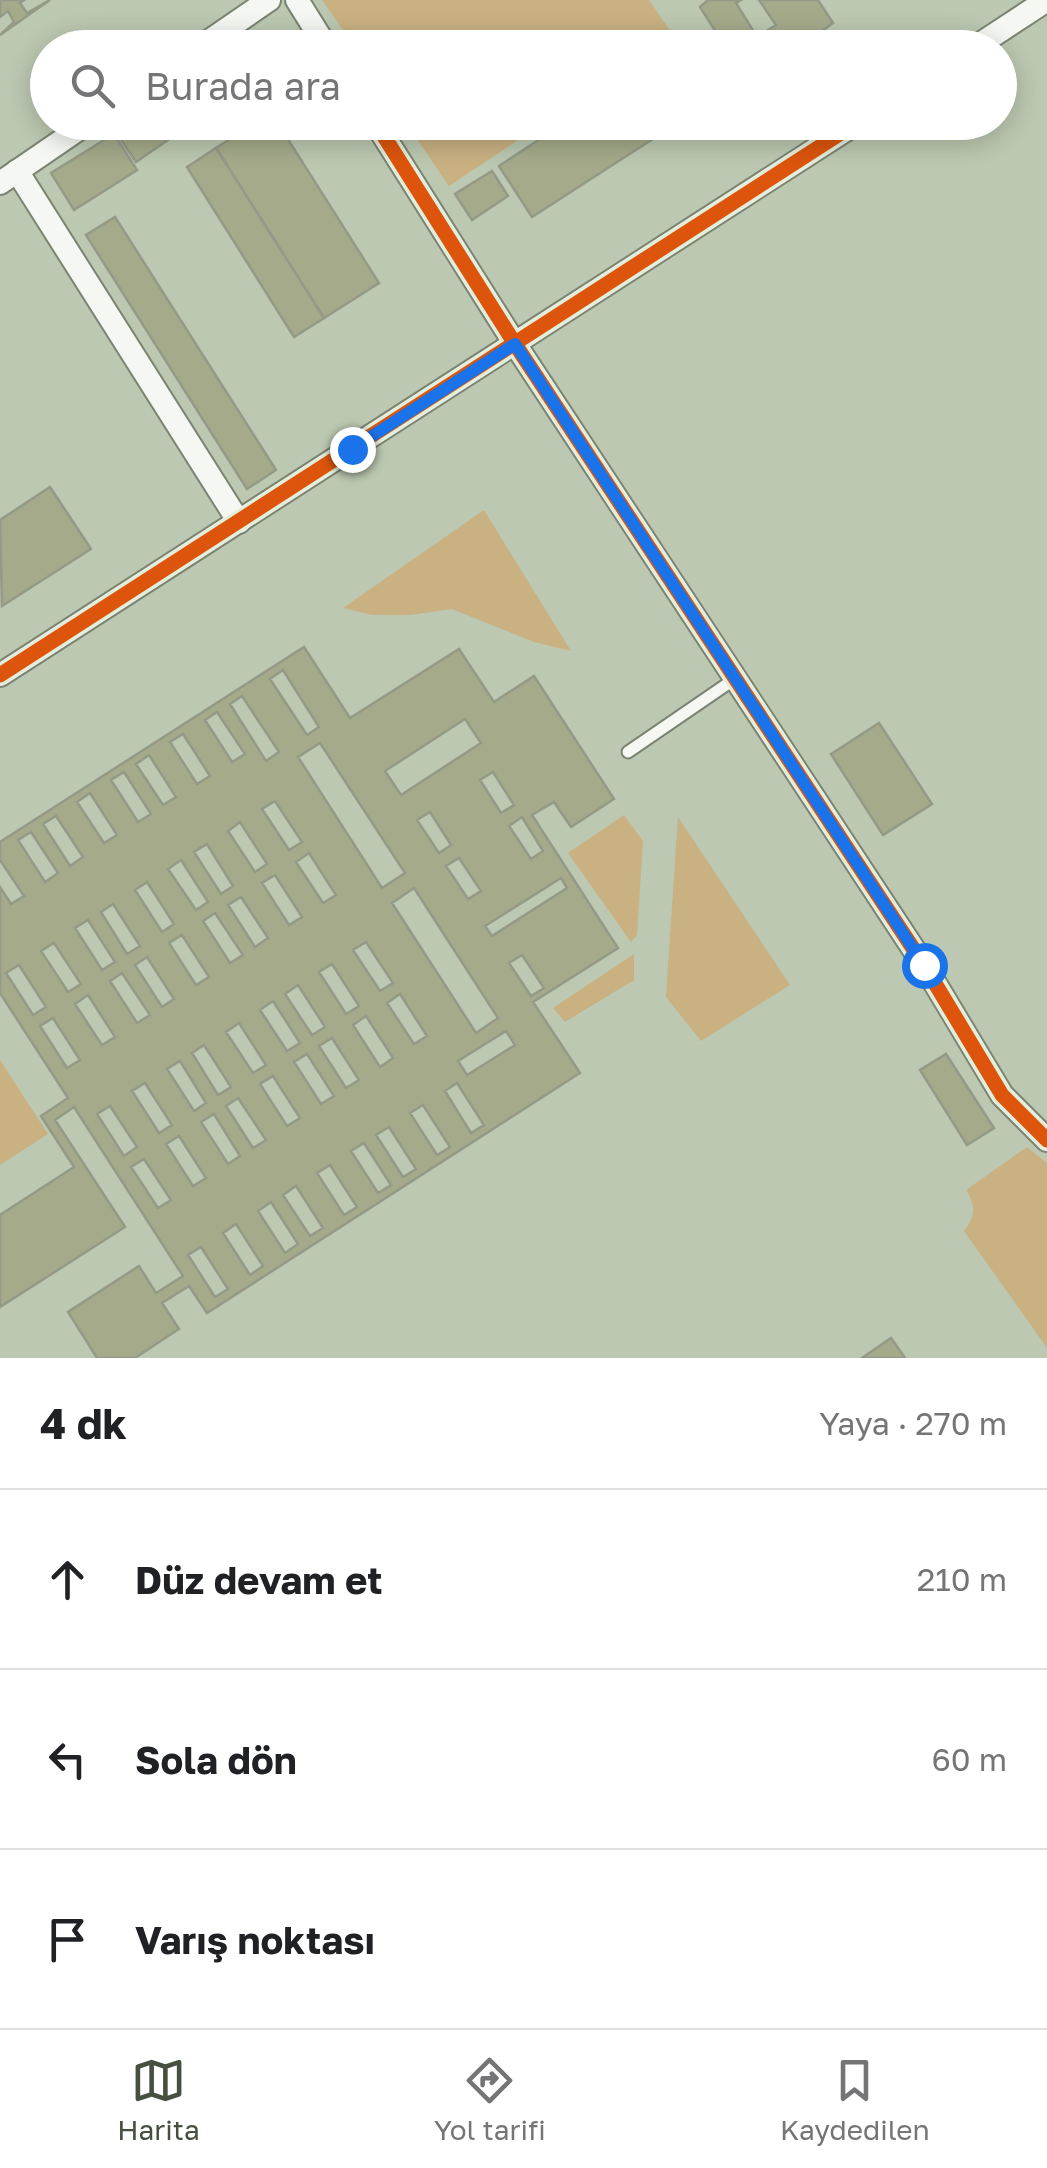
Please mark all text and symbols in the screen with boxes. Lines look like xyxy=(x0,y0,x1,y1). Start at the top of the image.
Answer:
search box xyxy=(30,30,1017,140)
icon: search xyxy=(65,58,120,113)
text: Burada ara xyxy=(145,63,341,108)
route end xyxy=(330,427,376,473)
route start xyxy=(902,943,948,989)
text: 4 dk xyxy=(40,1398,127,1448)
text: Yaya · 270 m xyxy=(819,1404,1007,1442)
icon: ahead xyxy=(40,1552,95,1607)
text: Düz devam et xyxy=(135,1557,382,1602)
text: 210 m xyxy=(917,1560,1007,1598)
icon: left xyxy=(40,1732,95,1787)
text: Sola dön xyxy=(135,1737,297,1782)
text: 60 m xyxy=(931,1740,1007,1778)
icon: arrive xyxy=(40,1912,95,1967)
text: Varış noktası xyxy=(135,1917,375,1962)
tab: Harita xyxy=(117,2053,200,2146)
tab: Yol tarifi xyxy=(434,2053,546,2146)
tab: Kaydedilen xyxy=(780,2053,930,2146)

